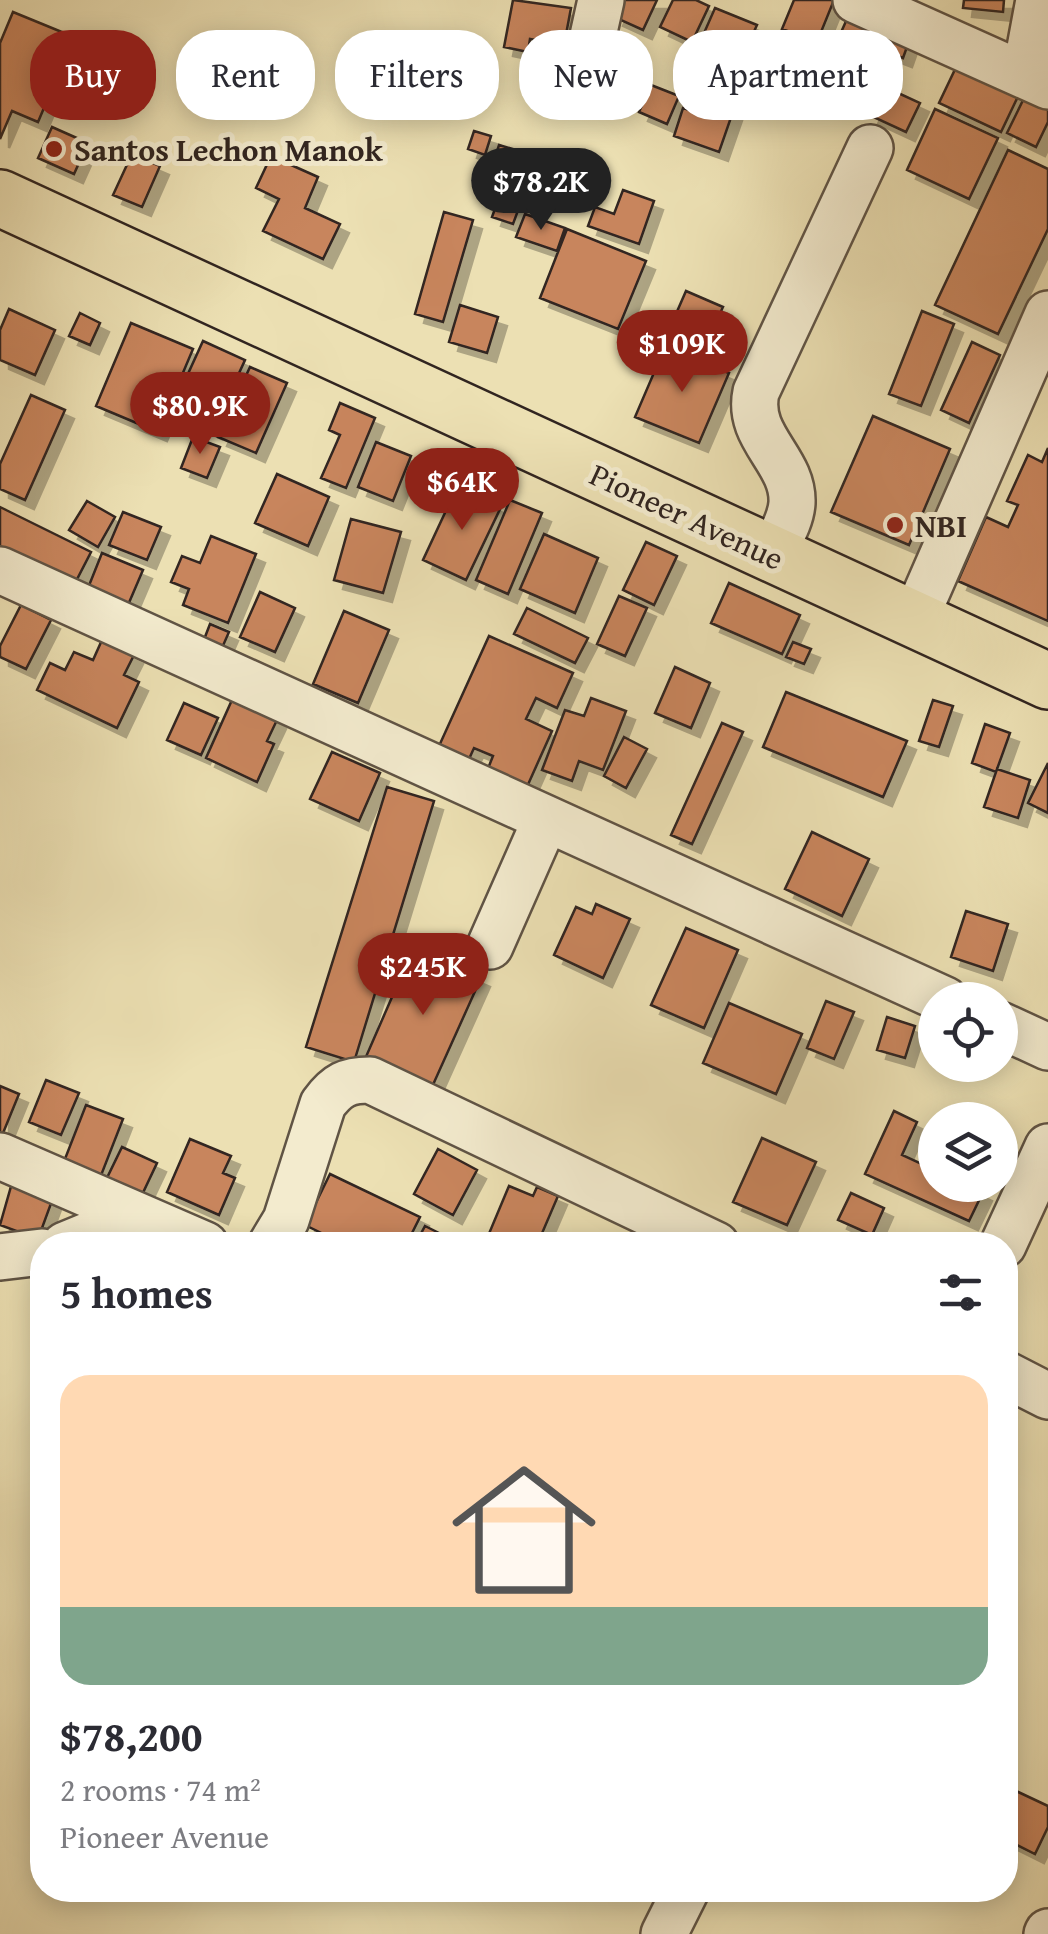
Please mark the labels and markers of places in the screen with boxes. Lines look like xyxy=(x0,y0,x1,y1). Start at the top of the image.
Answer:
place label: Santos Lechon Manok xyxy=(74,126,383,173)
marker: Santos Lechon Manok xyxy=(43,138,65,160)
pin: $78.2K xyxy=(460,148,622,233)
pin: $109K xyxy=(612,310,752,395)
pin: $80.9K xyxy=(119,372,281,457)
pin: $64K xyxy=(403,448,521,533)
place label: NBI xyxy=(915,502,967,549)
marker: NBI xyxy=(884,514,906,536)
pin: $245K xyxy=(353,933,493,1018)

